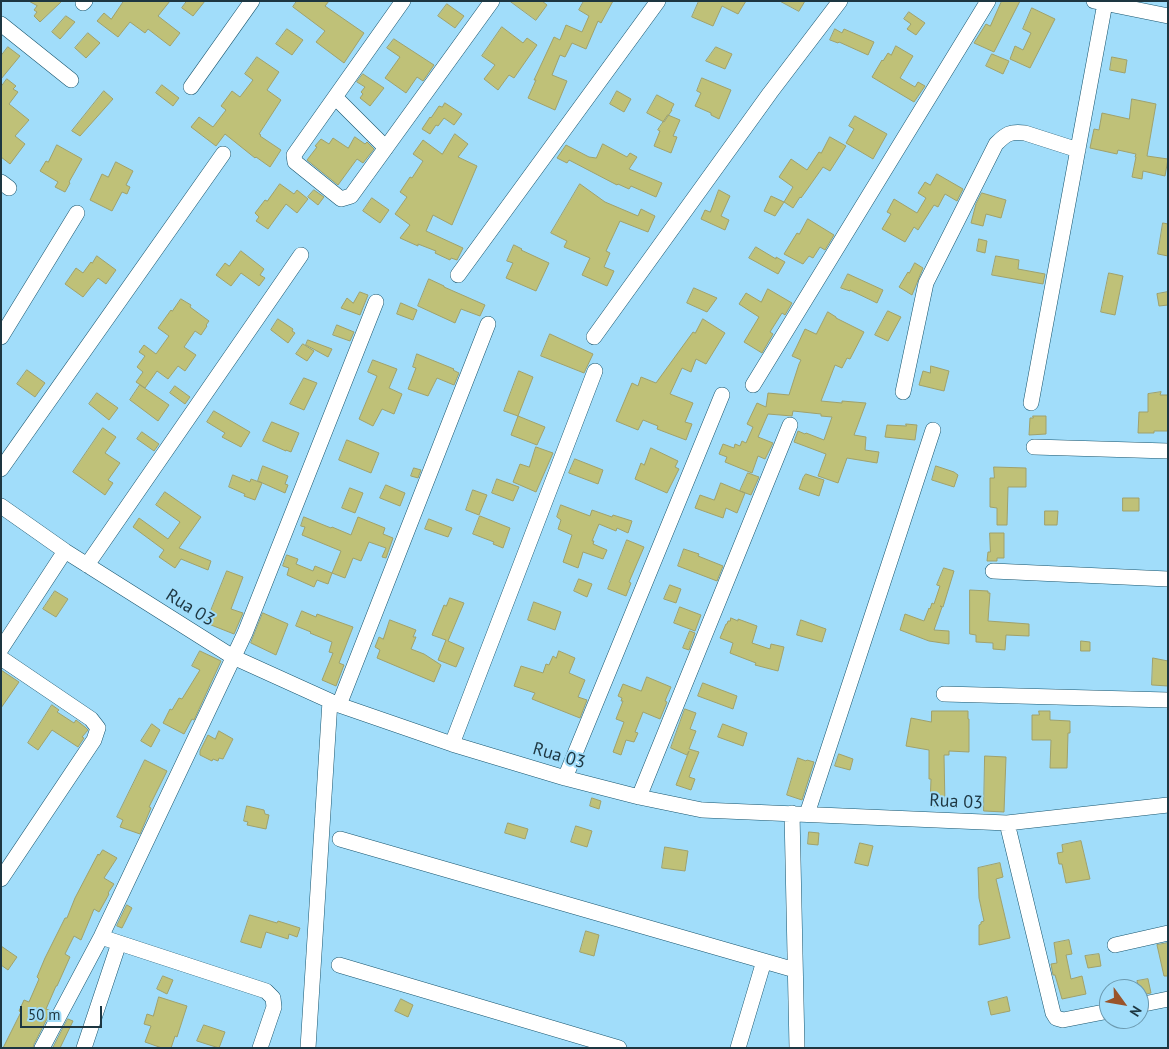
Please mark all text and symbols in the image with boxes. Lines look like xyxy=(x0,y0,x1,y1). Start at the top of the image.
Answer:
street label: Rua 03 xyxy=(162,585,218,631)
street label: Rua 03 xyxy=(530,738,588,774)
street label: Rua 03 xyxy=(929,790,983,814)
north arrow xyxy=(1099,979,1149,1029)
scale bar xyxy=(22,996,105,1028)
text: N xyxy=(1126,1003,1146,1020)
text: 50 m xyxy=(28,1005,61,1024)

